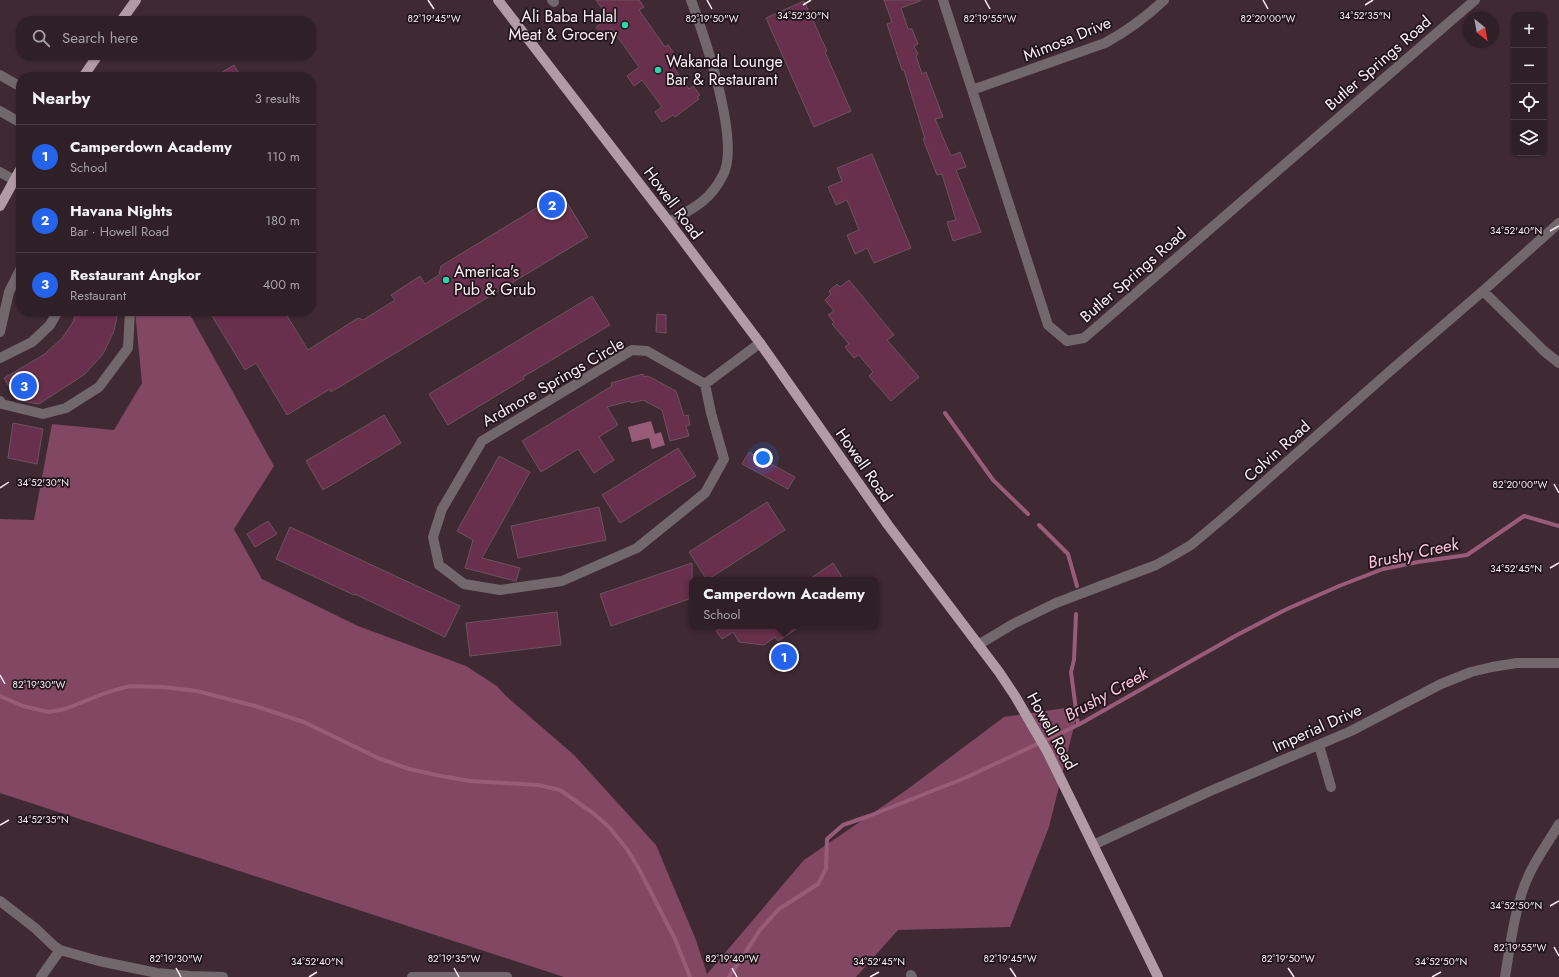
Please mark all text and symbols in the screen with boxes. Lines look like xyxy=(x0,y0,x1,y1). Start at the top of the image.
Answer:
place label: Ali Baba Halal Meat & Grocery xyxy=(509,5,618,46)
text: 34°52'30"N xyxy=(777,8,829,23)
text: 34°52'35"N xyxy=(1339,8,1391,23)
street label: Butler Springs Road xyxy=(1320,10,1436,116)
text: 82°19'45"W xyxy=(407,11,461,26)
text: 82°19'50"W xyxy=(685,11,739,26)
text: 82°19'55"W xyxy=(964,11,1017,26)
street label: Mimosa Drive xyxy=(1020,11,1114,67)
text: 82°20'00"W xyxy=(1240,11,1296,26)
north arrow xyxy=(1463,12,1499,48)
map controls xyxy=(1511,12,1547,156)
button: + xyxy=(1511,12,1547,48)
search box xyxy=(16,16,316,60)
marker: Ali Baba Halal Meat & Grocery xyxy=(620,20,630,30)
icon: search xyxy=(30,27,52,49)
text: Search here xyxy=(62,27,138,49)
button: − xyxy=(1511,48,1547,84)
place label: Wakanda Lounge Bar & Restaurant xyxy=(666,50,783,91)
marker: Wakanda Lounge Bar & Restaurant xyxy=(653,65,663,75)
button: locate xyxy=(1511,84,1547,120)
text: Nearby xyxy=(32,86,90,110)
text: 3 results xyxy=(255,89,300,108)
button: layers xyxy=(1511,120,1547,156)
text: Camperdown Academy xyxy=(70,136,232,158)
text: 1 xyxy=(42,147,48,166)
text: 110 m xyxy=(266,147,300,166)
text: School xyxy=(70,158,107,177)
street label: Howell Road xyxy=(638,162,708,244)
pin: 2 xyxy=(539,190,565,220)
text: Havana Nights xyxy=(70,200,172,222)
text: 2 xyxy=(41,211,49,230)
text: 180 m xyxy=(265,211,300,230)
text: Bar · Howell Road xyxy=(70,222,169,241)
street label: Butler Springs Road xyxy=(1075,222,1191,328)
text: 34°52'40"N xyxy=(1490,223,1542,238)
place label: America's Pub & Grub xyxy=(454,260,536,301)
text: Restaurant Angkor xyxy=(70,264,201,286)
text: 3 xyxy=(41,275,49,294)
text: 400 m xyxy=(263,275,300,294)
marker: America's Pub & Grub xyxy=(441,275,451,285)
text: Restaurant xyxy=(70,286,126,305)
street label: Ardmore Springs Circle xyxy=(478,332,628,432)
pin: 3 xyxy=(11,371,37,401)
street label: Colvin Road xyxy=(1239,415,1315,487)
street label: Howell Road xyxy=(830,423,898,507)
your location xyxy=(753,448,773,468)
text: 34°52'30"N xyxy=(17,475,69,490)
text: 82°20'00"W xyxy=(1492,477,1548,492)
water label: Brushy Creek xyxy=(1365,532,1461,574)
text: 34°52'45"N xyxy=(1490,561,1542,576)
popup xyxy=(689,577,879,629)
text: Camperdown Academy xyxy=(703,583,865,605)
text: School xyxy=(703,605,740,624)
pin: 1 xyxy=(771,642,797,672)
water label: Brushy Creek xyxy=(1060,661,1153,727)
text: 82°19'30"W xyxy=(12,677,66,692)
street label: Howell Road xyxy=(1021,688,1083,774)
street label: Imperial Drive xyxy=(1269,698,1365,758)
text: 34°52'35"N xyxy=(17,812,69,827)
text: 34°52'50"N xyxy=(1490,898,1542,913)
text: 82°19'55"W xyxy=(1494,940,1547,955)
text: 82°19'30"W xyxy=(149,951,203,966)
text: 82°19'35"W xyxy=(428,951,480,966)
text: 82°19'40"W xyxy=(705,951,759,966)
text: 82°19'45"W xyxy=(983,951,1037,966)
text: 82°19'50"W xyxy=(1261,951,1315,966)
text: 34°52'40"N xyxy=(291,954,343,969)
text: 34°52'45"N xyxy=(853,954,905,969)
text: 34°52'50"N xyxy=(1415,954,1467,969)

